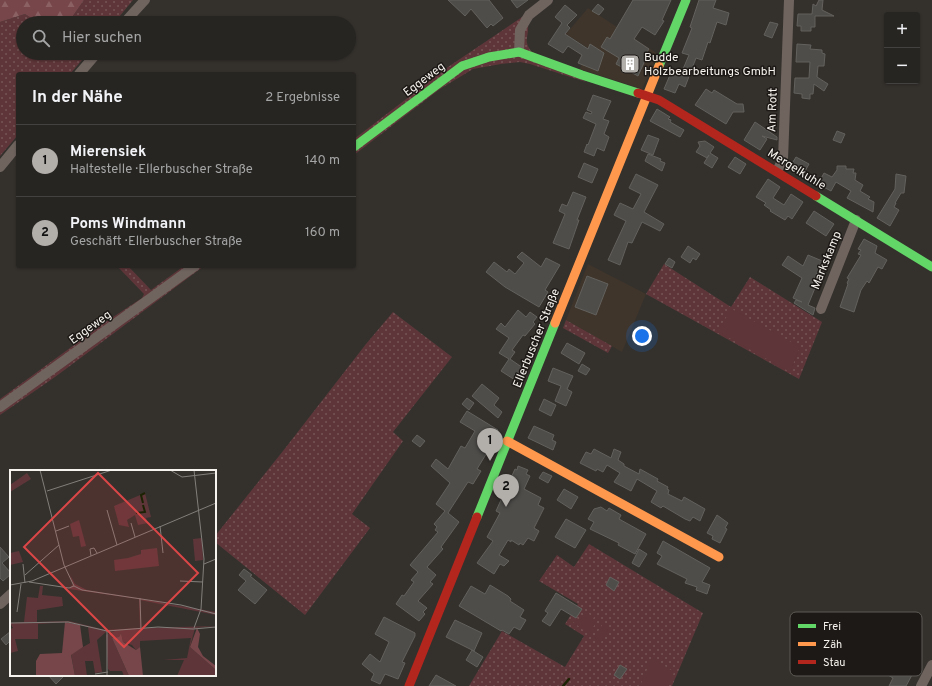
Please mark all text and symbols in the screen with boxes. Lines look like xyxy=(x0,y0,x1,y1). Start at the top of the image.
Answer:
map controls xyxy=(884,12,920,84)
button: + xyxy=(884,12,920,48)
search box xyxy=(16,16,356,60)
icon: search xyxy=(30,27,52,49)
text: Hier suchen xyxy=(62,29,142,48)
button: − xyxy=(884,48,920,84)
place label: Budde Holzbearbeitungs GmbH xyxy=(644,50,776,80)
building icon: Budde Holzbearbeitungs GmbH xyxy=(619,53,641,75)
street label: Eggeweg xyxy=(400,59,449,101)
text: In der Nähe xyxy=(32,87,123,109)
street label: Am Rott xyxy=(764,88,782,132)
text: 2 Ergebnisse xyxy=(265,90,340,106)
text: Mierensiek xyxy=(70,143,146,162)
street label: Mergelkuhle xyxy=(764,146,829,194)
text: 1 xyxy=(42,153,48,169)
text: 140 m xyxy=(305,153,340,169)
text: Haltestelle · Ellerbuscher Straße xyxy=(70,162,253,178)
text: Poms Windmann xyxy=(70,215,186,234)
text: 2 xyxy=(41,225,49,241)
text: 160 m xyxy=(305,225,340,241)
street label: Markskamp xyxy=(808,229,846,292)
text: Geschäft · Ellerbuscher Straße xyxy=(70,234,242,250)
street label: Ellerbuscher Straße xyxy=(510,286,564,390)
street label: Eggeweg xyxy=(66,307,115,349)
your location xyxy=(632,326,652,346)
pin: 1 xyxy=(477,428,503,461)
inset map xyxy=(10,470,216,676)
pin: 2 xyxy=(493,474,519,507)
legend xyxy=(790,612,922,676)
text: Frei xyxy=(823,620,841,634)
text: Zäh xyxy=(823,638,842,652)
text: Stau xyxy=(823,656,846,670)

